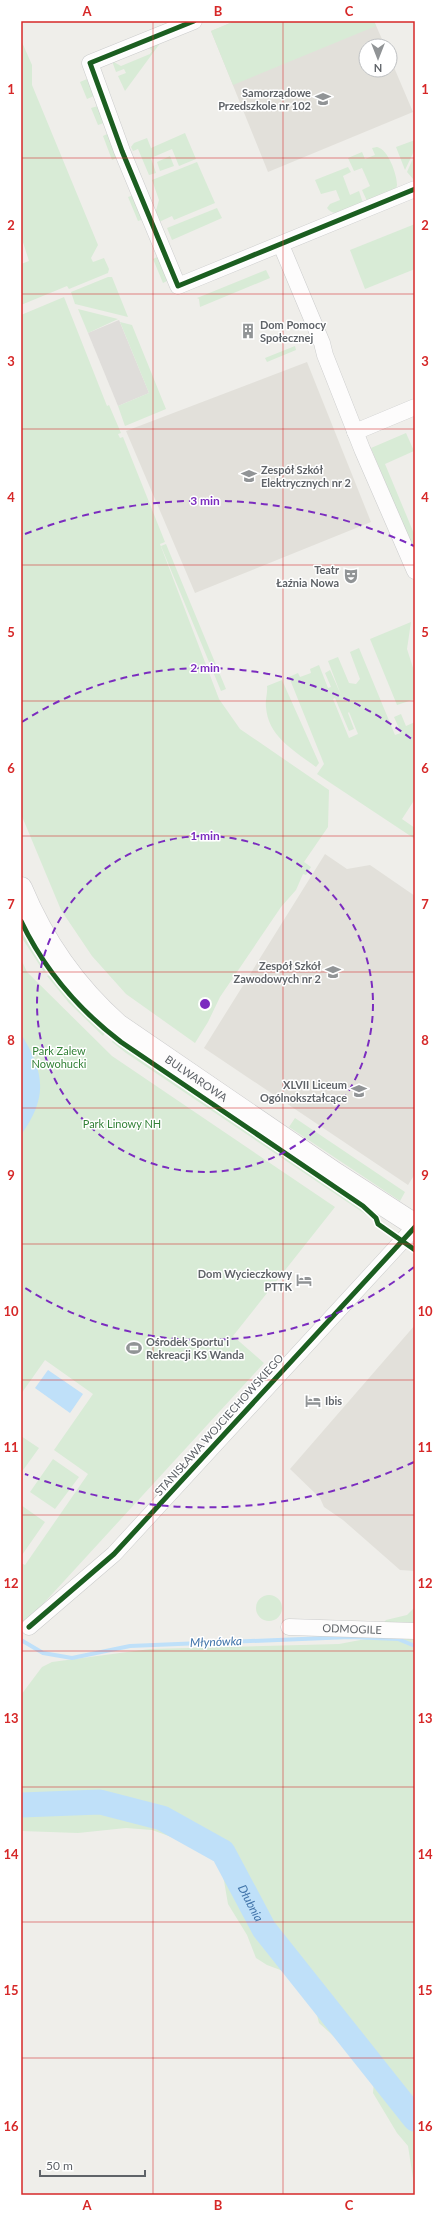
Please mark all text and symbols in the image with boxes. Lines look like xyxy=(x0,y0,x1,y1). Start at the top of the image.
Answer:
text: A xyxy=(81,3,92,19)
text: B xyxy=(214,3,223,19)
text: C xyxy=(345,3,354,19)
north arrow xyxy=(358,38,398,78)
text: N xyxy=(374,62,382,75)
text: 1 xyxy=(7,81,15,97)
text: 1 xyxy=(421,81,429,97)
place label: Samorządowe Przedszkole nr 102 xyxy=(218,86,311,112)
school or university icon: Samorządowe Przedszkole nr 102 xyxy=(314,90,332,108)
text: 2 xyxy=(7,217,15,233)
text: 2 xyxy=(421,217,429,233)
place label: Dom Pomocy Społecznej xyxy=(260,318,326,344)
building icon: Dom Pomocy Społecznej xyxy=(239,322,257,340)
text: 3 xyxy=(7,353,15,369)
text: 3 xyxy=(421,353,429,369)
place label: Zespół Szkół Elektrycznych nr 2 xyxy=(261,463,351,489)
school or university icon: Zespół Szkół Elektrycznych nr 2 xyxy=(240,467,258,485)
text: 4 xyxy=(7,489,15,505)
text: 4 xyxy=(421,489,429,505)
text: 3 min xyxy=(190,493,220,508)
place label: Teatr Łaźnia Nowa xyxy=(276,563,340,589)
theatre icon: Teatr Łaźnia Nowa xyxy=(342,567,360,585)
text: 5 xyxy=(7,624,15,640)
text: 5 xyxy=(421,624,429,640)
text: 2 min xyxy=(190,660,220,675)
text: 6 xyxy=(7,760,15,776)
text: 6 xyxy=(421,760,429,776)
text: 1 min xyxy=(190,828,220,843)
text: 7 xyxy=(7,896,15,912)
text: 7 xyxy=(421,896,429,912)
place label: Zespół Szkół Zawodowych nr 2 xyxy=(234,959,321,985)
school or university icon: Zespół Szkół Zawodowych nr 2 xyxy=(324,963,342,981)
centre of rings xyxy=(198,997,212,1011)
text: 8 xyxy=(7,1032,15,1048)
text: 8 xyxy=(421,1032,429,1048)
park label: Park Zalew Nowohucki xyxy=(32,1044,87,1070)
street label: BULWAROWA xyxy=(163,1052,230,1104)
place label: XLVII Liceum Ogólnokształcące xyxy=(260,1078,347,1104)
school or university icon: XLVII Liceum Ogólnokształcące xyxy=(350,1082,368,1100)
park label: Park Linowy NH xyxy=(83,1117,161,1130)
text: 9 xyxy=(7,1167,15,1183)
text: 9 xyxy=(421,1167,429,1183)
place label: Dom Wycieczkowy PTTK xyxy=(198,1267,292,1293)
hotel icon: Dom Wycieczkowy PTTK xyxy=(295,1271,313,1289)
text: 10 xyxy=(3,1303,19,1319)
text: 10 xyxy=(417,1303,433,1319)
place label: Ośrodek Sportu i Rekreacji KS Wanda xyxy=(146,1335,244,1361)
sports icon: Ośrodek Sportu i Rekreacji KS Wanda xyxy=(125,1339,143,1357)
street label: STANISŁAWA WOJCIECHOWSKIEGO xyxy=(152,1351,286,1498)
hotel icon: Ibis xyxy=(304,1392,322,1410)
place label: Ibis xyxy=(325,1394,342,1407)
text: 11 xyxy=(3,1439,19,1455)
text: 11 xyxy=(417,1439,433,1455)
text: 12 xyxy=(3,1575,19,1591)
text: 12 xyxy=(417,1575,433,1591)
street label: ODMOGILE xyxy=(322,1621,382,1636)
water label: Młynówka xyxy=(190,1633,242,1650)
text: 13 xyxy=(3,1710,19,1726)
text: 13 xyxy=(417,1710,433,1726)
text: 14 xyxy=(3,1846,19,1862)
text: 14 xyxy=(417,1846,433,1862)
water label: Dłubnia xyxy=(235,1882,267,1924)
text: 15 xyxy=(3,1982,19,1998)
text: 15 xyxy=(417,1982,433,1998)
text: 16 xyxy=(3,2118,19,2134)
text: 16 xyxy=(417,2118,433,2134)
scale bar xyxy=(40,2152,145,2178)
text: 50 m xyxy=(46,2158,73,2173)
text: A xyxy=(81,2197,92,2213)
text: B xyxy=(214,2197,223,2213)
text: C xyxy=(345,2197,354,2213)

